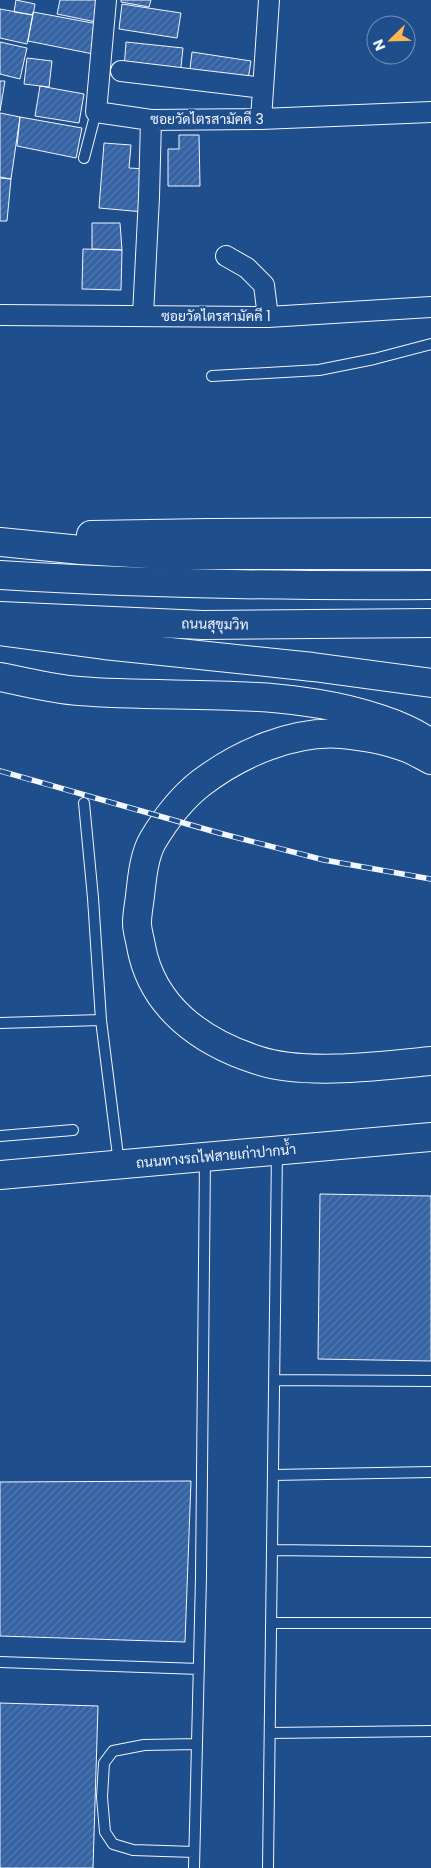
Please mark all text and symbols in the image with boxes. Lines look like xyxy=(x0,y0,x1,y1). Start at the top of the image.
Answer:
north arrow xyxy=(366,15,416,65)
text: N xyxy=(368,36,390,54)
street label: ซอยวัดไตรสามัคคี 3 xyxy=(150,109,264,129)
street label: ซอยวัดไตรสามัคคี 1 xyxy=(161,306,271,326)
street label: ถนนสุขุมวิท xyxy=(181,613,249,635)
street label: ถนนทางรถไฟสายเก่าปากน้ำ xyxy=(135,1137,297,1173)

